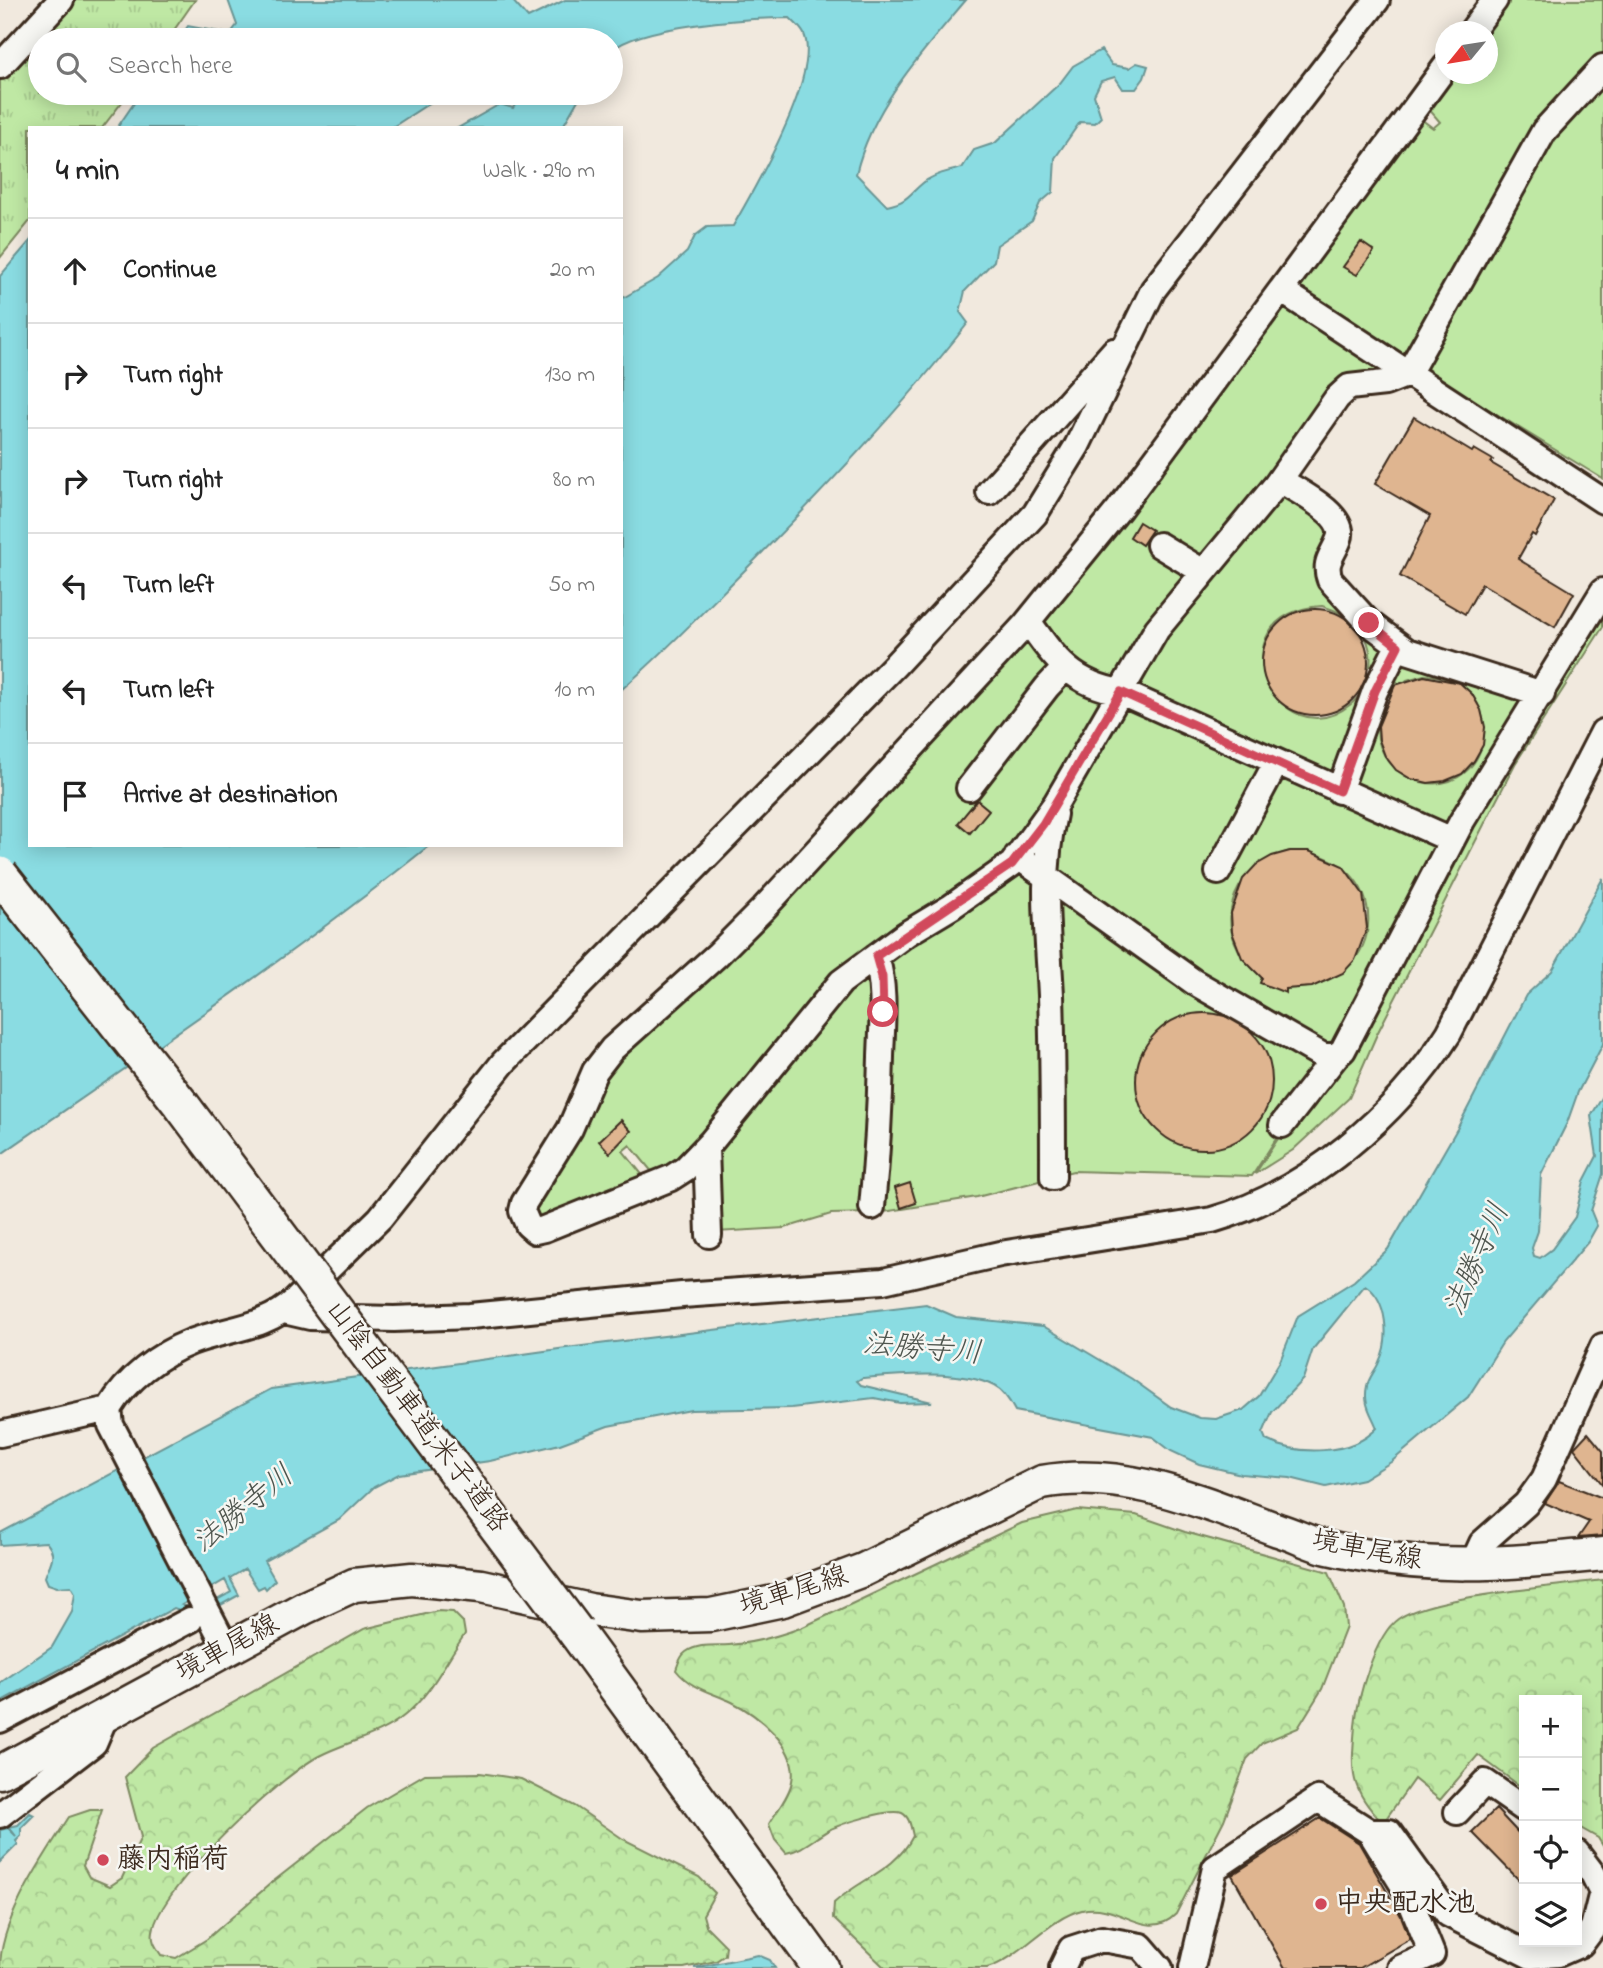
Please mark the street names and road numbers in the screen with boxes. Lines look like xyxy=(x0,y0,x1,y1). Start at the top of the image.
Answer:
street label: 山陰自動車道;米子道路 xyxy=(314,1291,518,1543)
street label: 境車尾線 xyxy=(1308,1520,1426,1582)
street label: 境車尾線 xyxy=(734,1556,854,1628)
street label: 境車尾線 xyxy=(169,1605,287,1693)

